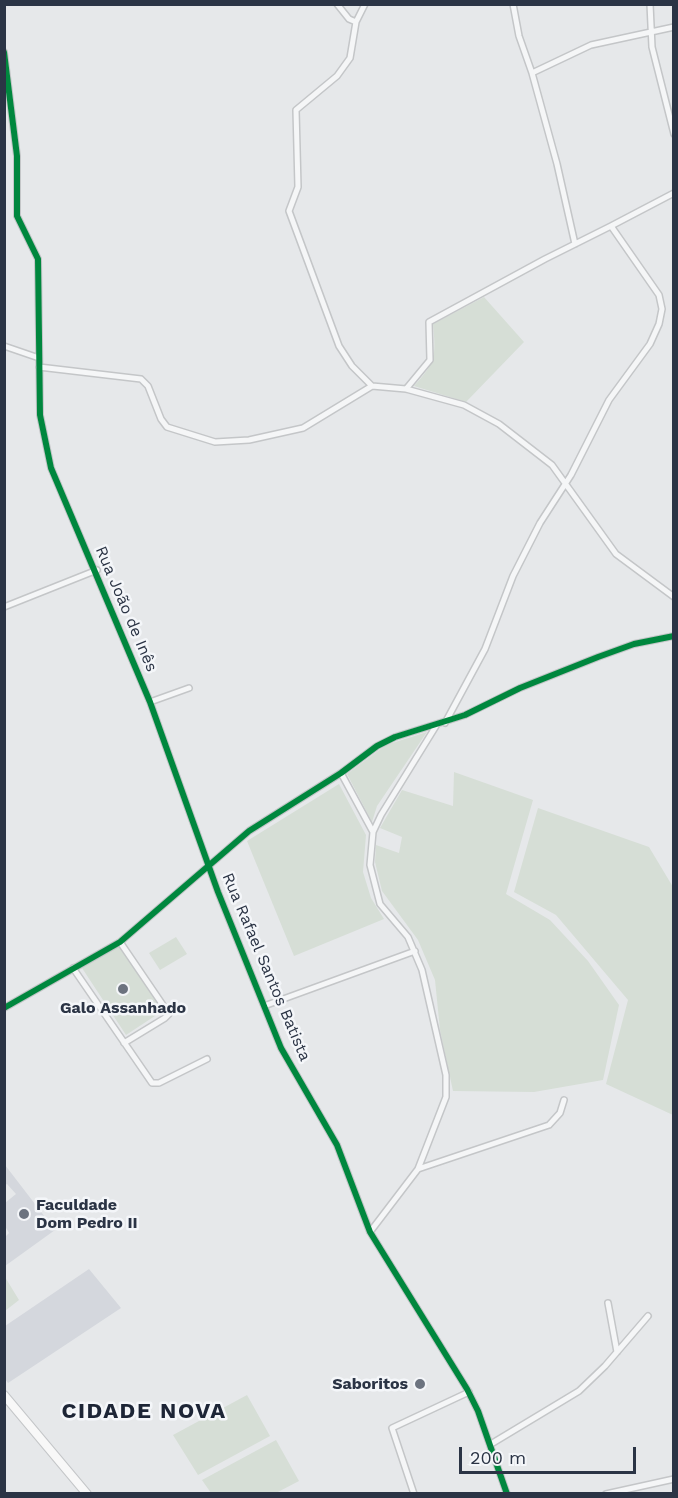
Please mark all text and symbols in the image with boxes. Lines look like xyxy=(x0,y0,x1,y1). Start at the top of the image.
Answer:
street label: Rua João de Inês xyxy=(91,543,161,675)
street label: Rua Rafael Santos Batista xyxy=(218,870,314,1064)
marker: Galo Assanhado xyxy=(116,982,130,996)
place label: Galo Assanhado xyxy=(60,998,186,1018)
place label: Faculdade Dom Pedro II xyxy=(36,1195,138,1233)
marker: Faculdade Dom Pedro II xyxy=(17,1207,31,1221)
place label: Saboritos xyxy=(332,1374,408,1394)
marker: Saboritos xyxy=(413,1377,427,1391)
district label: CIDADE NOVA xyxy=(61,1399,227,1425)
scale bar xyxy=(462,1435,639,1473)
text: 200 m xyxy=(470,1447,526,1468)

